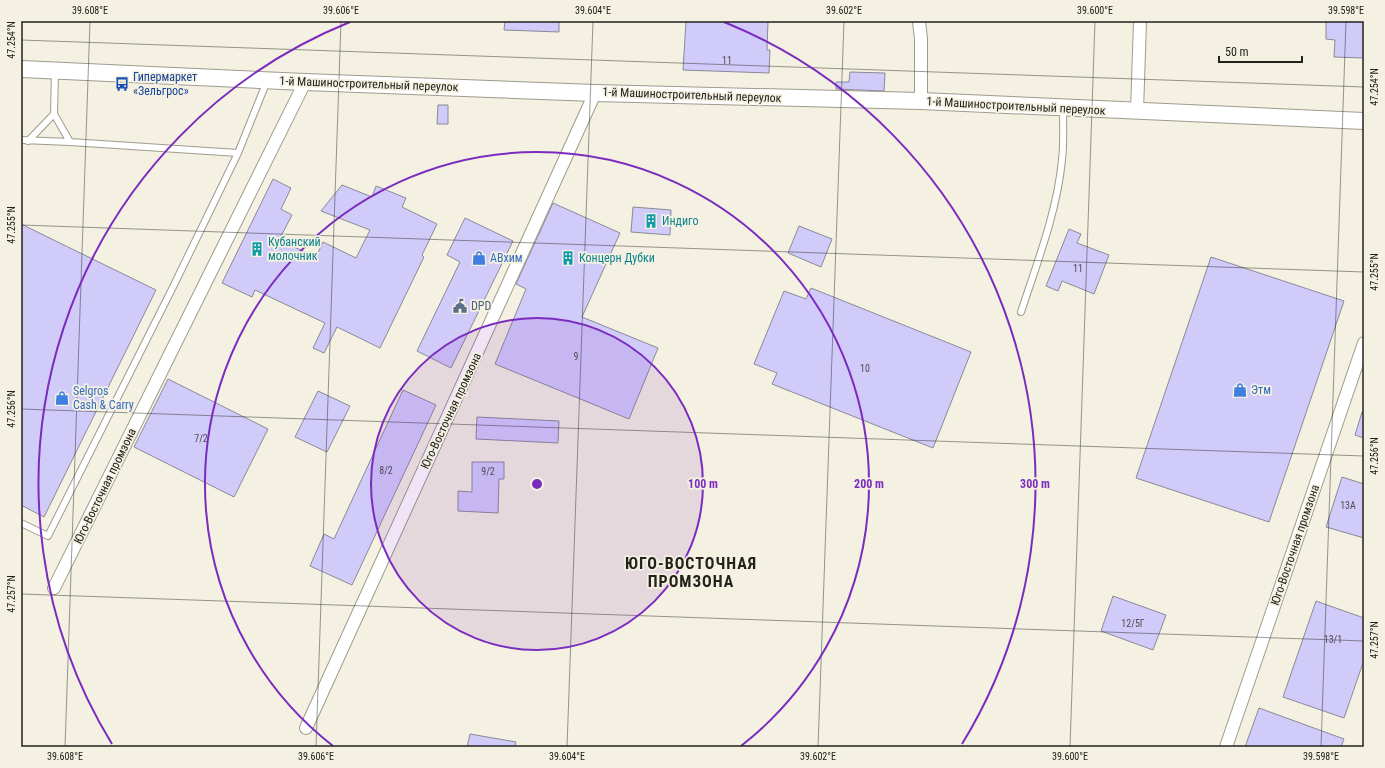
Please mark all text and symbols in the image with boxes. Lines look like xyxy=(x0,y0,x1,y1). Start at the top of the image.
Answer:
text: 39.608°E xyxy=(72,5,108,16)
text: 39.606°E xyxy=(323,5,359,16)
text: 39.604°E xyxy=(575,5,611,16)
text: 39.602°E xyxy=(826,5,862,16)
text: 39.600°E xyxy=(1077,5,1113,16)
text: 39.598°E xyxy=(1328,5,1364,16)
text: 47.254°N xyxy=(6,21,17,59)
scale bar xyxy=(1219,38,1302,64)
text: 50 m xyxy=(1225,45,1249,59)
house number: 11 xyxy=(722,55,732,66)
text: 47.254°N xyxy=(1369,68,1380,106)
place label: Гипермаркет «Зельгрос» xyxy=(133,70,197,98)
street label: 1-й Машиностроительный переулок xyxy=(279,74,459,94)
bus stop icon: Гипермаркет «Зельгрос» xyxy=(114,76,130,92)
street label: 1-й Машиностроительный переулок xyxy=(602,85,782,105)
street label: 1-й Машиностроительный переулок xyxy=(926,94,1106,118)
text: 47.255°N xyxy=(6,206,17,244)
building icon: Индиго xyxy=(643,213,659,229)
place label: Индиго xyxy=(662,214,698,228)
place label: Кубанский молочник xyxy=(268,235,321,263)
building icon: Кубанский молочник xyxy=(249,241,265,257)
shop icon: АВхим xyxy=(471,250,487,266)
building icon: Концерн Дубки xyxy=(560,250,576,266)
place label: АВхим xyxy=(490,251,523,265)
place label: Концерн Дубки xyxy=(579,251,655,265)
text: 47.255°N xyxy=(1369,253,1380,291)
house number: 11 xyxy=(1073,263,1083,274)
public building icon: DPD xyxy=(452,298,468,314)
place label: DPD xyxy=(471,299,492,313)
street label: Юго-Восточная промзона xyxy=(418,350,484,471)
house number: 9 xyxy=(574,351,579,362)
house number: 10 xyxy=(860,363,870,374)
shop icon: Этм xyxy=(1232,382,1248,398)
place label: Этм xyxy=(1251,383,1271,397)
place label: Selgros Cash & Carry xyxy=(73,384,134,412)
text: 47.256°N xyxy=(6,390,17,428)
shop icon: Selgros Cash & Carry xyxy=(54,390,70,406)
street label: Юго-Восточная промзона xyxy=(71,426,139,546)
house number: 7/2 xyxy=(194,433,208,444)
text: 47.256°N xyxy=(1369,437,1380,475)
house number: 8/2 xyxy=(379,465,393,476)
house number: 9/2 xyxy=(481,466,495,477)
centre of rings xyxy=(530,477,544,491)
text: 100 m xyxy=(688,477,718,491)
text: 200 m xyxy=(854,477,884,491)
text: 300 m xyxy=(1020,477,1050,491)
street label: Юго-Восточная промзона xyxy=(1268,483,1322,607)
house number: 13А xyxy=(1340,500,1356,511)
district label: ЮГО-ВОСТОЧНАЯ ПРОМЗОНА xyxy=(625,554,757,591)
text: 47.257°N xyxy=(6,575,17,613)
house number: 12/5Г xyxy=(1121,618,1145,629)
text: 47.257°N xyxy=(1369,621,1380,659)
house number: 13/1 xyxy=(1324,634,1342,645)
text: 39.608°E xyxy=(47,751,83,762)
text: 39.606°E xyxy=(298,751,334,762)
text: 39.604°E xyxy=(549,751,585,762)
text: 39.602°E xyxy=(800,751,836,762)
text: 39.600°E xyxy=(1052,751,1088,762)
text: 39.598°E xyxy=(1303,751,1339,762)

